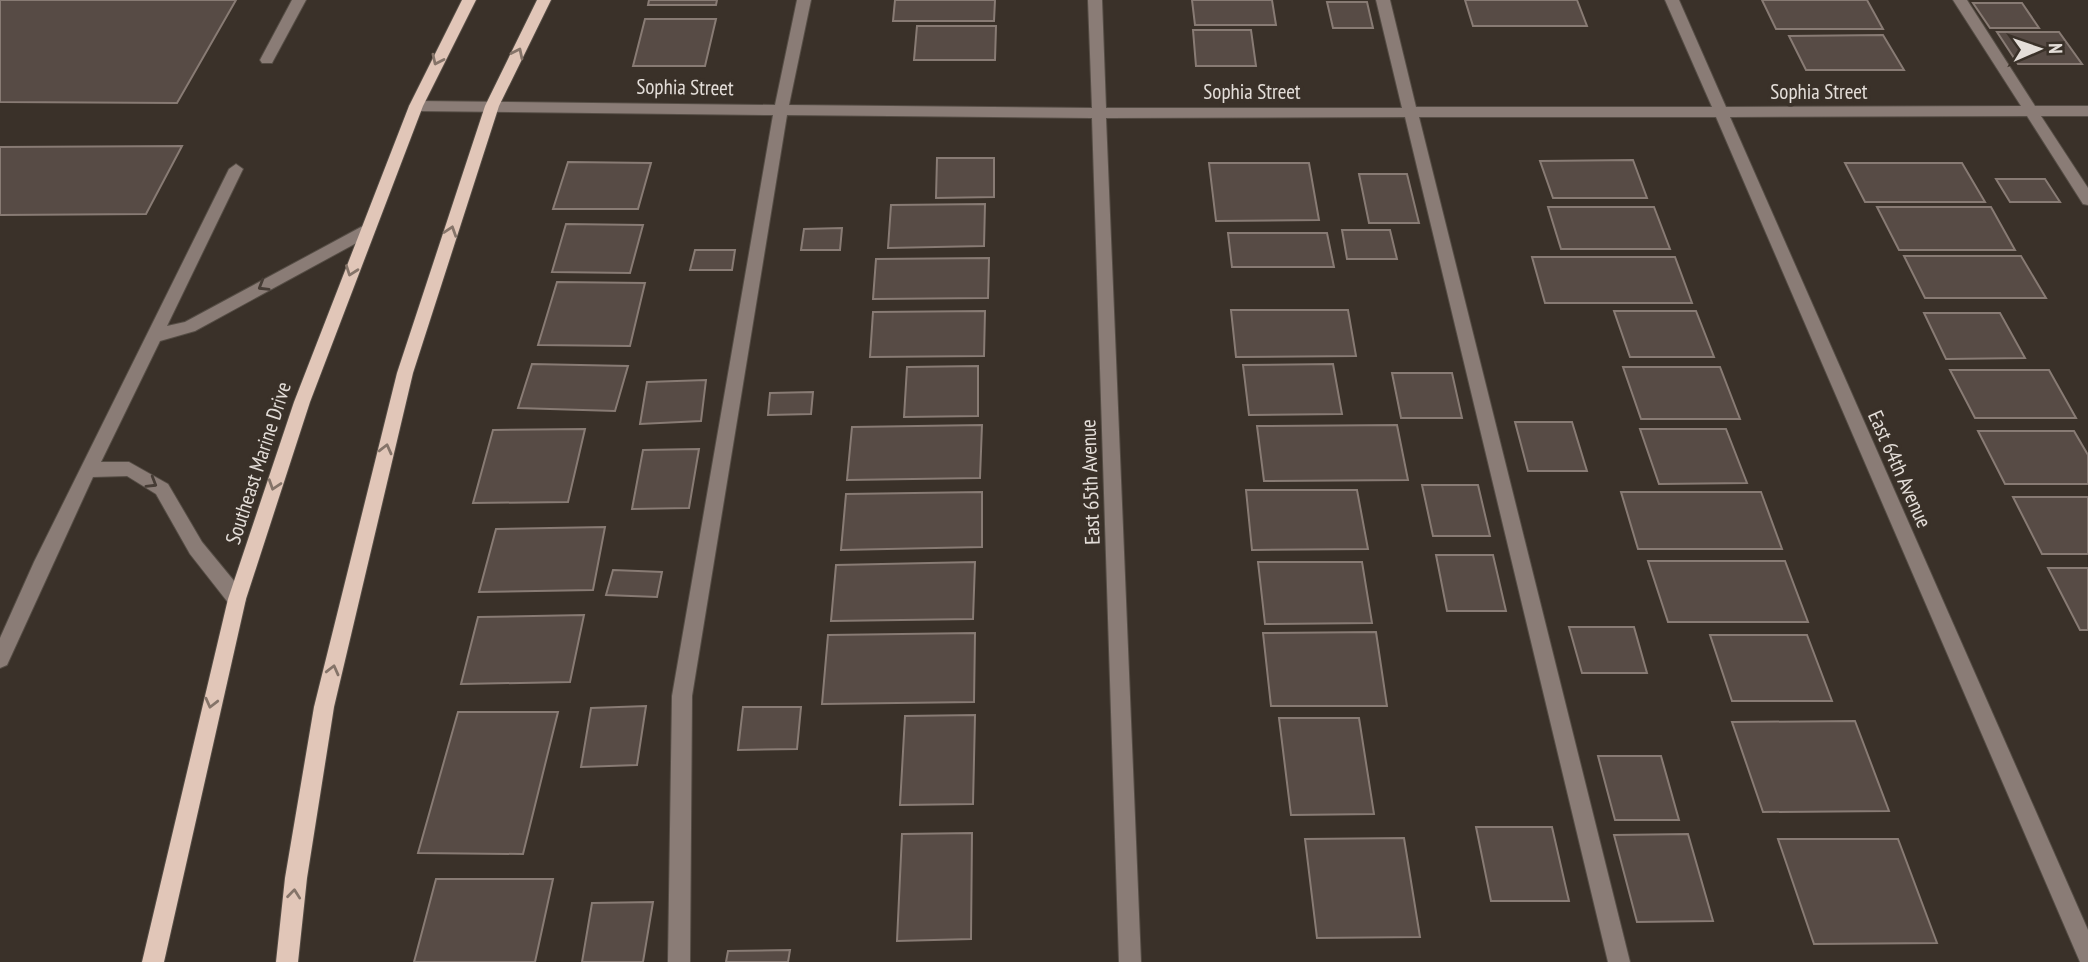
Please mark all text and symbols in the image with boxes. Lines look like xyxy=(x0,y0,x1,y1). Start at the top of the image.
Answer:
north arrow xyxy=(2004,14,2074,84)
text: N xyxy=(2044,43,2068,54)
one-way arrow xyxy=(509,48,523,60)
one-way arrow xyxy=(432,53,446,65)
street label: Sophia Street xyxy=(636,73,734,101)
street label: Sophia Street xyxy=(1203,78,1301,105)
street label: Sophia Street xyxy=(1770,78,1868,105)
one-way arrow xyxy=(443,225,457,238)
one-way arrow xyxy=(345,264,359,276)
one-way arrow xyxy=(257,278,270,291)
street label: Southeast Marine Drive xyxy=(219,378,297,548)
street label: East 64th Avenue xyxy=(1862,406,1938,532)
street label: East 65th Avenue xyxy=(1074,419,1106,545)
one-way arrow xyxy=(378,443,392,455)
one-way arrow xyxy=(145,475,158,488)
one-way arrow xyxy=(268,479,283,491)
one-way arrow xyxy=(325,664,339,676)
one-way arrow xyxy=(205,697,219,709)
one-way arrow xyxy=(287,888,302,900)

